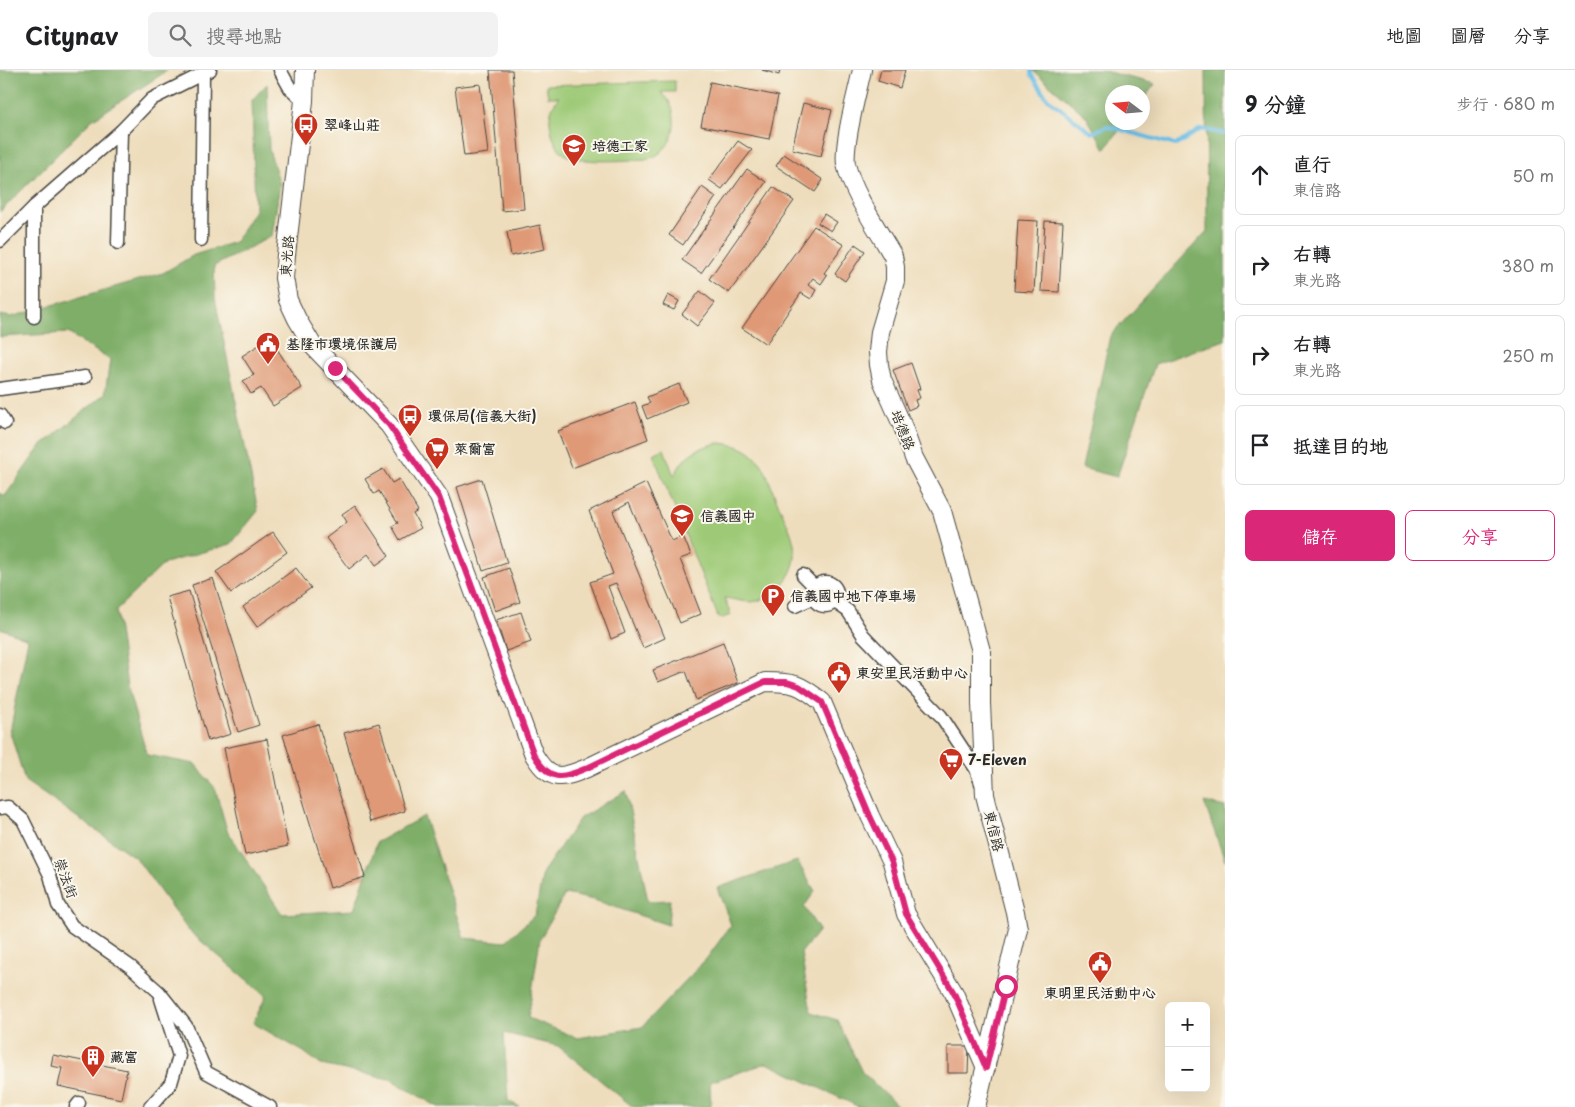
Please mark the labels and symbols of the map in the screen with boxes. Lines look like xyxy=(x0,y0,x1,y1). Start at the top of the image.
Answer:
north arrow xyxy=(1105,85,1150,130)
bus stop icon: 翠峰山莊 xyxy=(293,112,319,146)
place label: 翠峰山莊 xyxy=(324,114,380,135)
school or university icon: 培德工家 xyxy=(561,133,587,167)
place label: 培德工家 xyxy=(592,135,648,156)
street label: 東光路 xyxy=(274,234,299,278)
public building icon: 基隆市環境保護局 xyxy=(255,331,281,365)
place label: 基隆市環境保護局 xyxy=(286,333,398,354)
route end xyxy=(324,357,347,380)
bus stop icon: 環保局(信義大街) xyxy=(397,403,423,437)
place label: 環保局(信義大街) xyxy=(428,405,537,426)
street label: 培德路 xyxy=(886,406,921,453)
supermarket icon: 萊爾富 xyxy=(424,436,450,470)
place label: 萊爾富 xyxy=(454,438,496,459)
school or university icon: 信義國中 xyxy=(669,503,695,537)
place label: 信義國中 xyxy=(700,505,756,526)
parking icon: 信義國中地下停車場 xyxy=(760,583,786,617)
place label: 信義國中地下停車場 xyxy=(790,585,916,606)
public building icon: 東安里民活動中心 xyxy=(826,660,852,694)
place label: 東安里民活動中心 xyxy=(856,662,968,683)
supermarket icon: 7-Eleven xyxy=(938,747,964,781)
place label: 7-Eleven xyxy=(968,749,1027,770)
street label: 東信路 xyxy=(979,808,1010,854)
street label: 崇法街 xyxy=(49,855,84,901)
public building icon: 東明里民活動中心 xyxy=(1087,950,1113,984)
route start xyxy=(995,975,1018,998)
place label: 東明里民活動中心 xyxy=(1044,982,1156,1003)
building icon: 藏富 xyxy=(80,1044,106,1078)
place label: 藏富 xyxy=(110,1046,138,1067)

